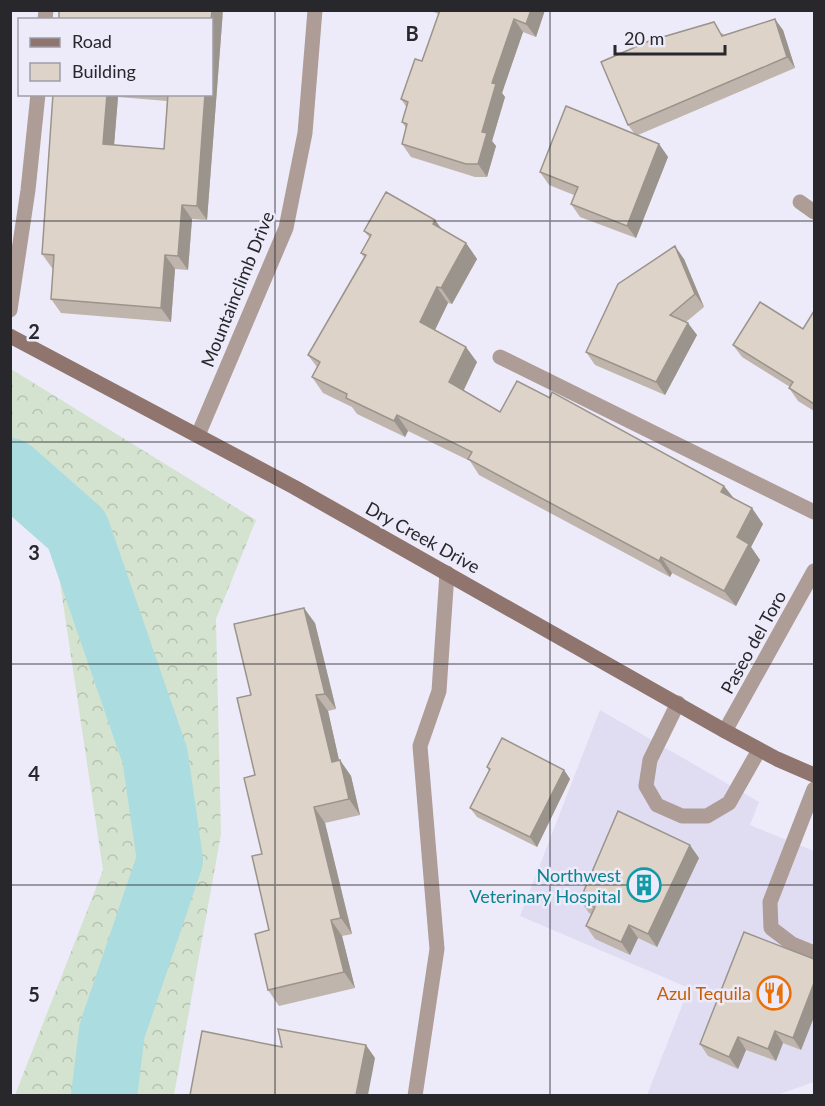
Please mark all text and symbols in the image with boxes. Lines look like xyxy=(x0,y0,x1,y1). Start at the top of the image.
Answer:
legend xyxy=(18,18,213,96)
scale bar xyxy=(615,18,724,56)
text: B xyxy=(405,21,419,45)
text: 20 m xyxy=(624,27,664,49)
text: Road xyxy=(72,30,112,52)
text: Building xyxy=(72,60,136,82)
street label: Mountainclimb Drive xyxy=(196,208,278,370)
text: 2 xyxy=(28,319,40,343)
street label: Dry Creek Drive xyxy=(362,497,484,577)
text: 3 xyxy=(28,540,40,564)
street label: Paseo del Toro xyxy=(716,587,790,697)
text: 4 xyxy=(28,761,40,785)
place label: Northwest Veterinary Hospital xyxy=(469,864,622,907)
building icon: Northwest Veterinary Hospital xyxy=(626,867,662,903)
restaurant icon: Azul Tequila xyxy=(756,975,792,1011)
text: 5 xyxy=(28,982,40,1006)
place label: Azul Tequila xyxy=(657,982,751,1004)

